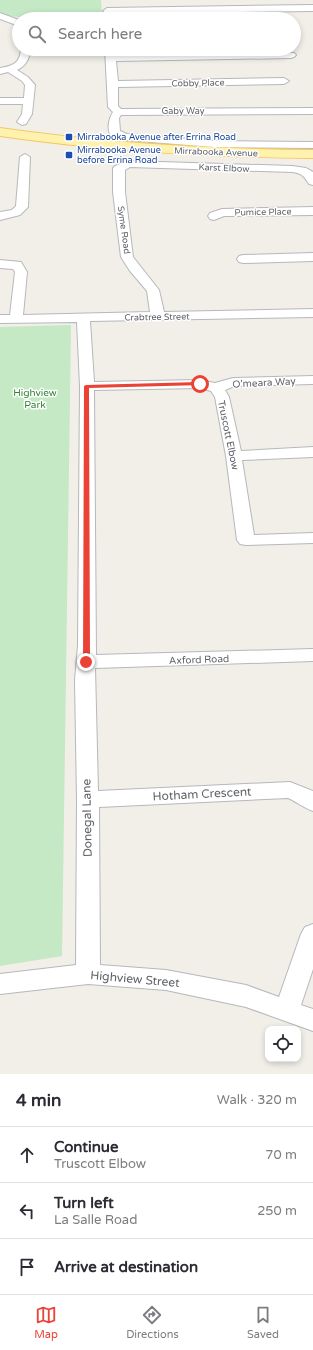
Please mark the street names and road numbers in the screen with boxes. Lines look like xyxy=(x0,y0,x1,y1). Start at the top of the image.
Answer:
street label: Cobby Place xyxy=(171,78,225,89)
street label: Gaby Way xyxy=(161,106,205,117)
street label: Mirrabooka Avenue xyxy=(174,146,258,159)
street label: Karst Elbow xyxy=(198,162,250,175)
street label: Syme Road xyxy=(115,205,132,255)
street label: Pumice Place xyxy=(234,207,292,218)
street label: Crabtree Street xyxy=(124,311,190,324)
street label: O'meara Way xyxy=(232,375,297,391)
street label: Truscott Elbow xyxy=(215,399,241,471)
street label: Axford Road xyxy=(169,653,229,667)
street label: Donegal Lane xyxy=(79,779,95,857)
street label: Hotham Crescent xyxy=(152,784,252,804)
street label: Highview Street xyxy=(90,968,181,990)

